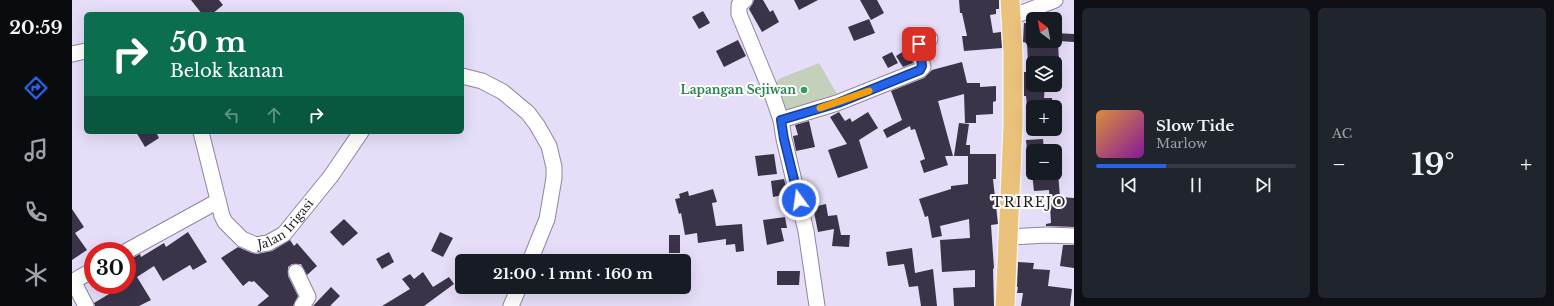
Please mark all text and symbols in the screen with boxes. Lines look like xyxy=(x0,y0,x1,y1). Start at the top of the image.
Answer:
north arrow xyxy=(1026,12,1062,48)
map controls xyxy=(1026,12,1062,180)
text: 20:59 xyxy=(9,17,63,39)
text: 50 m xyxy=(170,25,246,60)
pin xyxy=(902,27,936,61)
icon: right xyxy=(104,28,156,80)
icon: arrive xyxy=(908,33,930,55)
button: layers xyxy=(1026,56,1062,92)
text: Belok kanan xyxy=(170,60,284,82)
icon: directions xyxy=(22,74,50,102)
place label: Lapangan Sejiwan xyxy=(681,82,796,97)
marker: Lapangan Sejiwan xyxy=(799,85,809,95)
button: + xyxy=(1026,100,1062,136)
icon: left xyxy=(221,104,243,126)
icon: ahead xyxy=(263,104,285,126)
icon: right xyxy=(305,104,327,126)
text: Slow Tide xyxy=(1156,116,1234,135)
text: AC xyxy=(1332,125,1352,142)
text: Marlow xyxy=(1156,135,1207,152)
icon: music xyxy=(22,136,50,164)
button: − xyxy=(1026,144,1062,180)
text: 19° xyxy=(1411,146,1455,183)
text: − xyxy=(1332,151,1346,178)
text: + xyxy=(1520,151,1532,178)
icon: previous xyxy=(1118,174,1140,196)
icon: pause xyxy=(1185,174,1207,196)
icon: next xyxy=(1252,174,1274,196)
position arrow xyxy=(778,179,820,221)
district label: TRIREJO xyxy=(992,193,1066,211)
street label: Jalan Irigasi xyxy=(254,196,316,252)
icon: phone xyxy=(22,198,50,226)
speed limit sign: 30 xyxy=(84,242,136,294)
icon: climate xyxy=(22,261,50,289)
text: 21:00 · 1 mnt · 160 m xyxy=(493,264,653,283)

